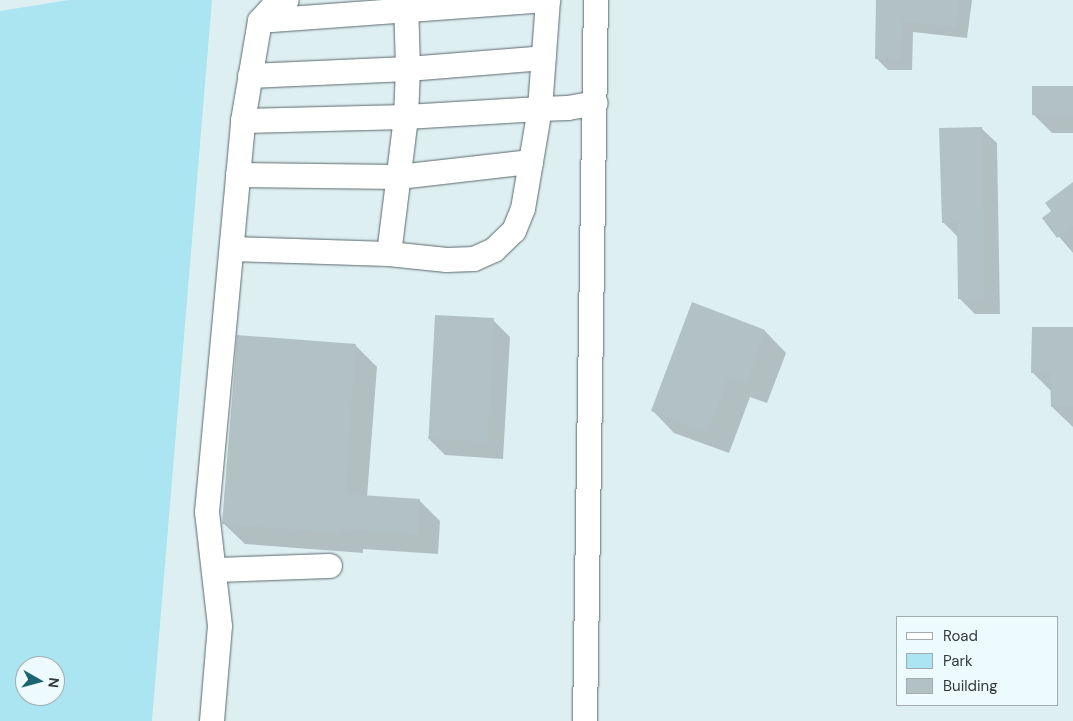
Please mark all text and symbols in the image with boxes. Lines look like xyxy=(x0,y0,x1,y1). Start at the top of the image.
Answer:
legend xyxy=(896,616,1058,706)
text: Road xyxy=(943,626,978,646)
text: Park xyxy=(943,651,973,671)
north arrow xyxy=(15,656,65,706)
text: Building xyxy=(943,676,998,696)
text: N xyxy=(44,677,63,689)

